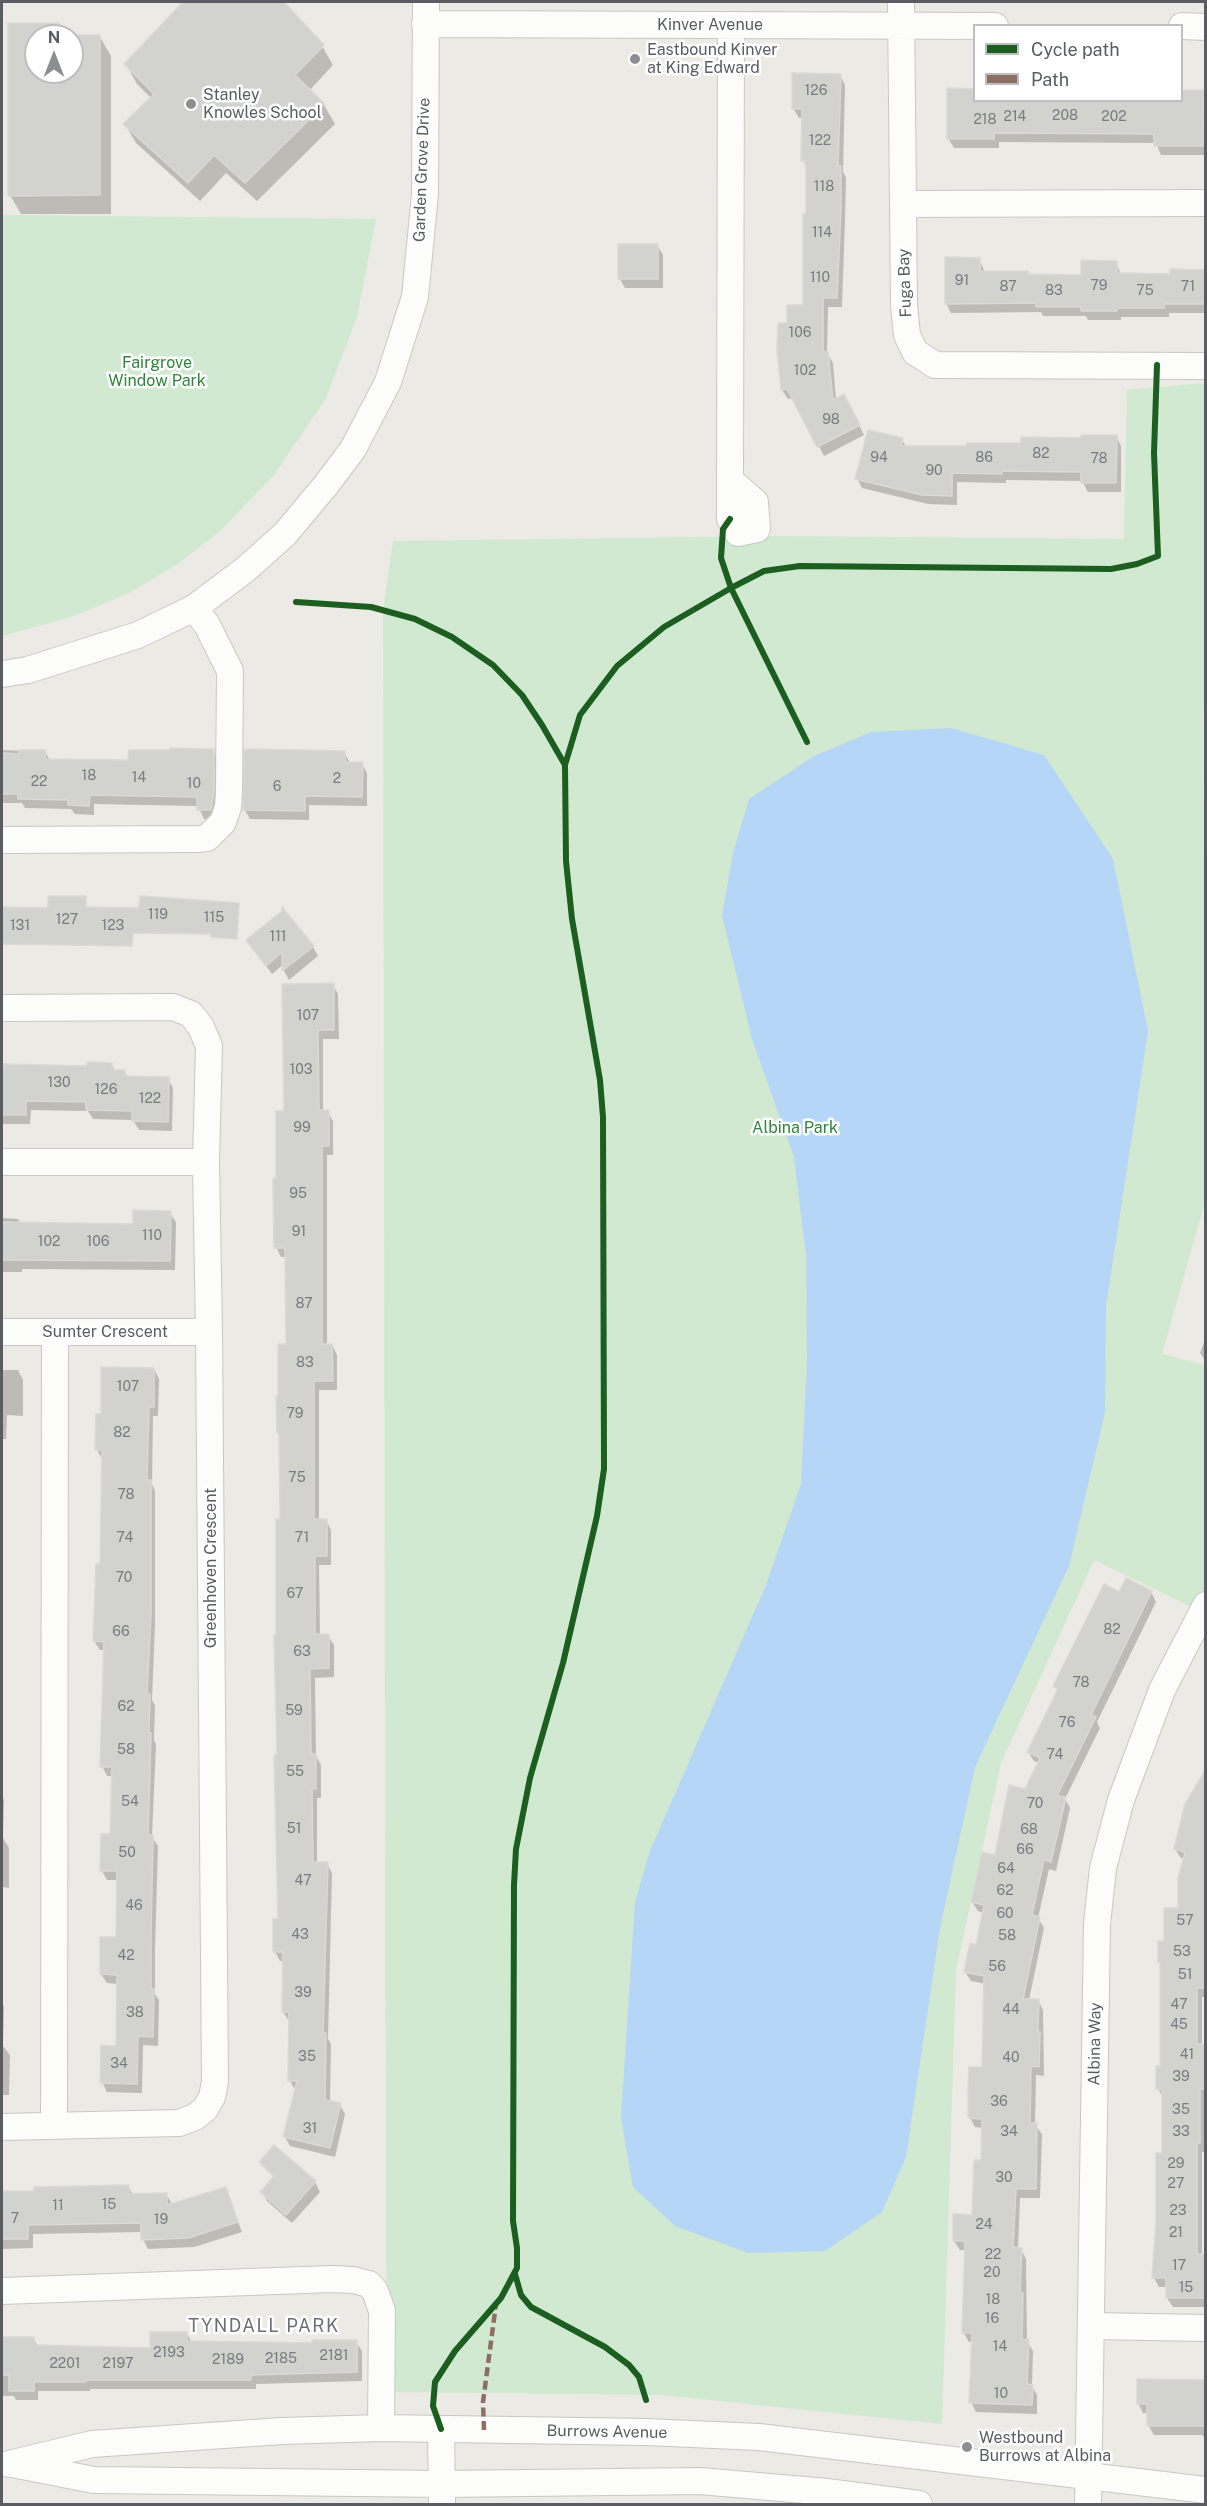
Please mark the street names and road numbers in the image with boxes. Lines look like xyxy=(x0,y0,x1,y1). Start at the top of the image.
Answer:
street label: Kinver Avenue xyxy=(657,15,763,35)
street label: Garden Grove Drive xyxy=(410,98,434,242)
street label: Fuga Bay xyxy=(894,248,916,318)
street label: Sumter Crescent xyxy=(42,1322,168,1342)
street label: Greenhoven Crescent xyxy=(201,1488,221,1648)
street label: Albina Way xyxy=(1085,2002,1105,2086)
street label: Burrows Avenue xyxy=(546,2421,668,2443)

